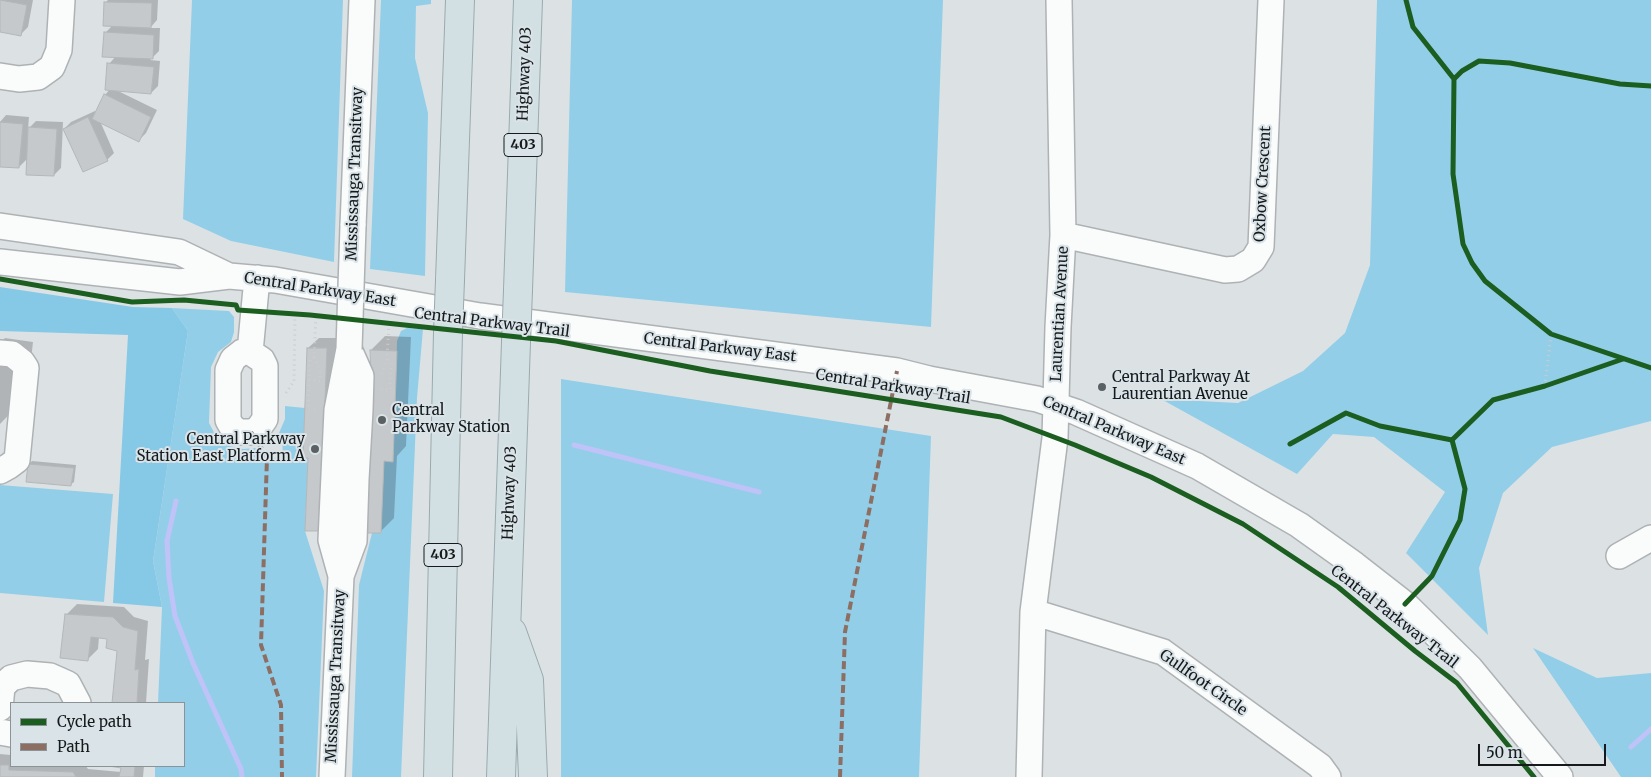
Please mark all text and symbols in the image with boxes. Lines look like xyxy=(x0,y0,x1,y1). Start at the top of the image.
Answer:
street label: Highway 403 xyxy=(514,26,536,122)
street label: Mississauga Transitway xyxy=(343,87,367,261)
street label: Oxbow Crescent xyxy=(1251,126,1275,242)
road number: 403 xyxy=(504,134,542,156)
street label: Laurentian Avenue xyxy=(1047,246,1073,382)
street label: Central Parkway East xyxy=(243,269,397,311)
street label: Central Parkway Trail xyxy=(413,305,571,341)
street label: Central Parkway East xyxy=(643,330,797,366)
street label: Central Parkway Trail xyxy=(814,366,972,408)
place label: Central Parkway At Laurentian Avenue xyxy=(1112,369,1250,404)
marker: Central Parkway At Laurentian Avenue xyxy=(1096,381,1108,393)
street label: Central Parkway East xyxy=(1040,393,1188,469)
place label: Central Parkway Station xyxy=(392,402,510,437)
marker: Central Parkway Station xyxy=(376,414,388,426)
place label: Central Parkway Station East Platform A xyxy=(136,431,305,466)
marker: Central Parkway Station East Platform A xyxy=(309,443,321,455)
street label: Highway 403 xyxy=(499,445,521,541)
road number: 403 xyxy=(424,544,462,566)
street label: Central Parkway Trail xyxy=(1327,562,1461,672)
street label: Mississauga Transitway xyxy=(322,589,350,763)
street label: Gullfoot Circle xyxy=(1156,646,1250,720)
legend xyxy=(10,702,185,767)
text: Cycle path xyxy=(57,712,132,731)
scale bar xyxy=(1481,734,1608,766)
text: Path xyxy=(57,737,90,756)
text: 50 m xyxy=(1486,743,1523,762)

